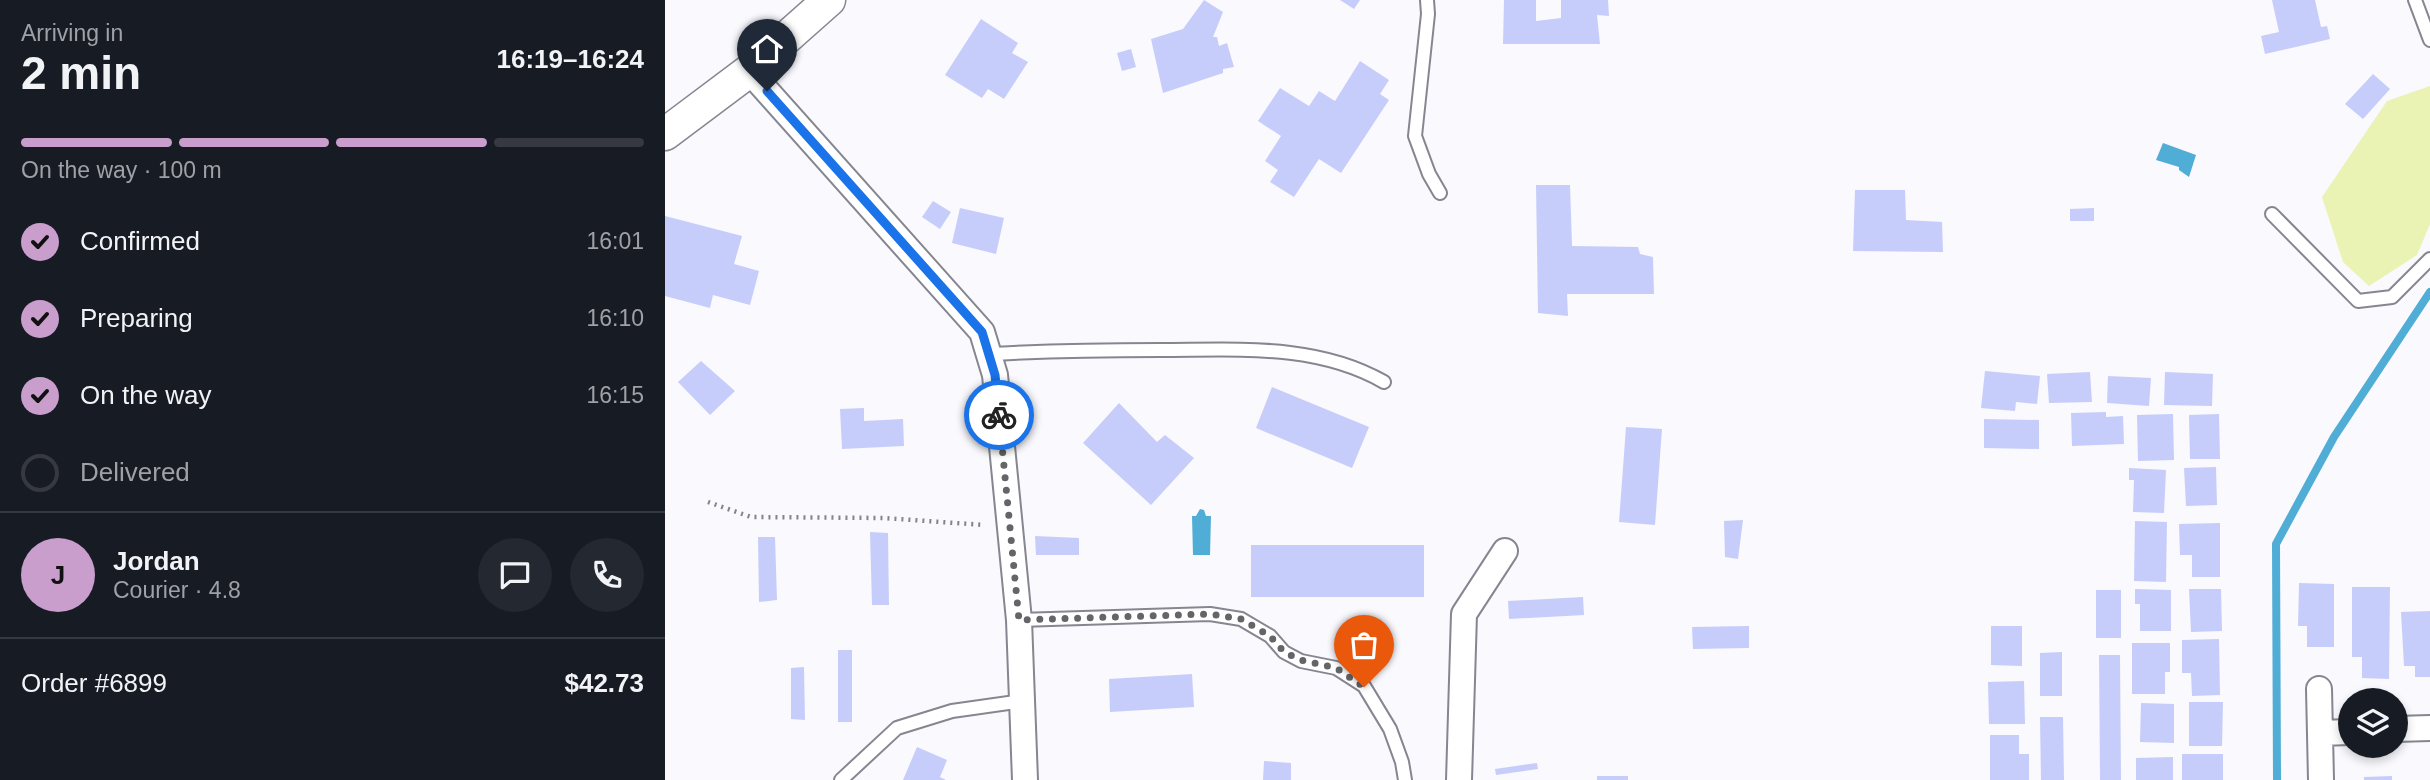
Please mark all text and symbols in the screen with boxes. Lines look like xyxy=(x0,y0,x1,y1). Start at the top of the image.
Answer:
pin xyxy=(737,19,797,91)
text: Arriving in xyxy=(21,20,123,46)
icon: home xyxy=(748,30,786,68)
text: 16:19–16:24 xyxy=(497,44,644,74)
text: 2 min xyxy=(21,47,141,99)
text: On the way · 100 m xyxy=(21,157,222,183)
icon: check xyxy=(21,223,59,261)
text: Confirmed xyxy=(80,226,200,256)
text: 16:01 xyxy=(586,228,644,254)
icon: check xyxy=(21,300,59,338)
text: Preparing xyxy=(80,303,193,333)
text: 16:10 xyxy=(586,305,644,331)
icon: check xyxy=(21,377,59,415)
text: On the way xyxy=(80,380,212,410)
courier xyxy=(964,380,1034,450)
text: 16:15 xyxy=(586,382,644,408)
icon: bike xyxy=(980,396,1018,434)
text: Delivered xyxy=(80,457,190,487)
button: chat xyxy=(478,538,552,612)
button: phone xyxy=(570,538,644,612)
text: Jordan xyxy=(113,546,200,576)
text: J xyxy=(51,560,65,590)
text: Courier · 4.8 xyxy=(113,577,241,603)
pin xyxy=(1334,615,1394,687)
icon: bag xyxy=(1345,626,1383,664)
text: Order #6899 xyxy=(21,668,167,698)
text: $42.73 xyxy=(564,668,644,698)
map controls xyxy=(2338,688,2408,758)
button: layers xyxy=(2338,688,2408,758)

